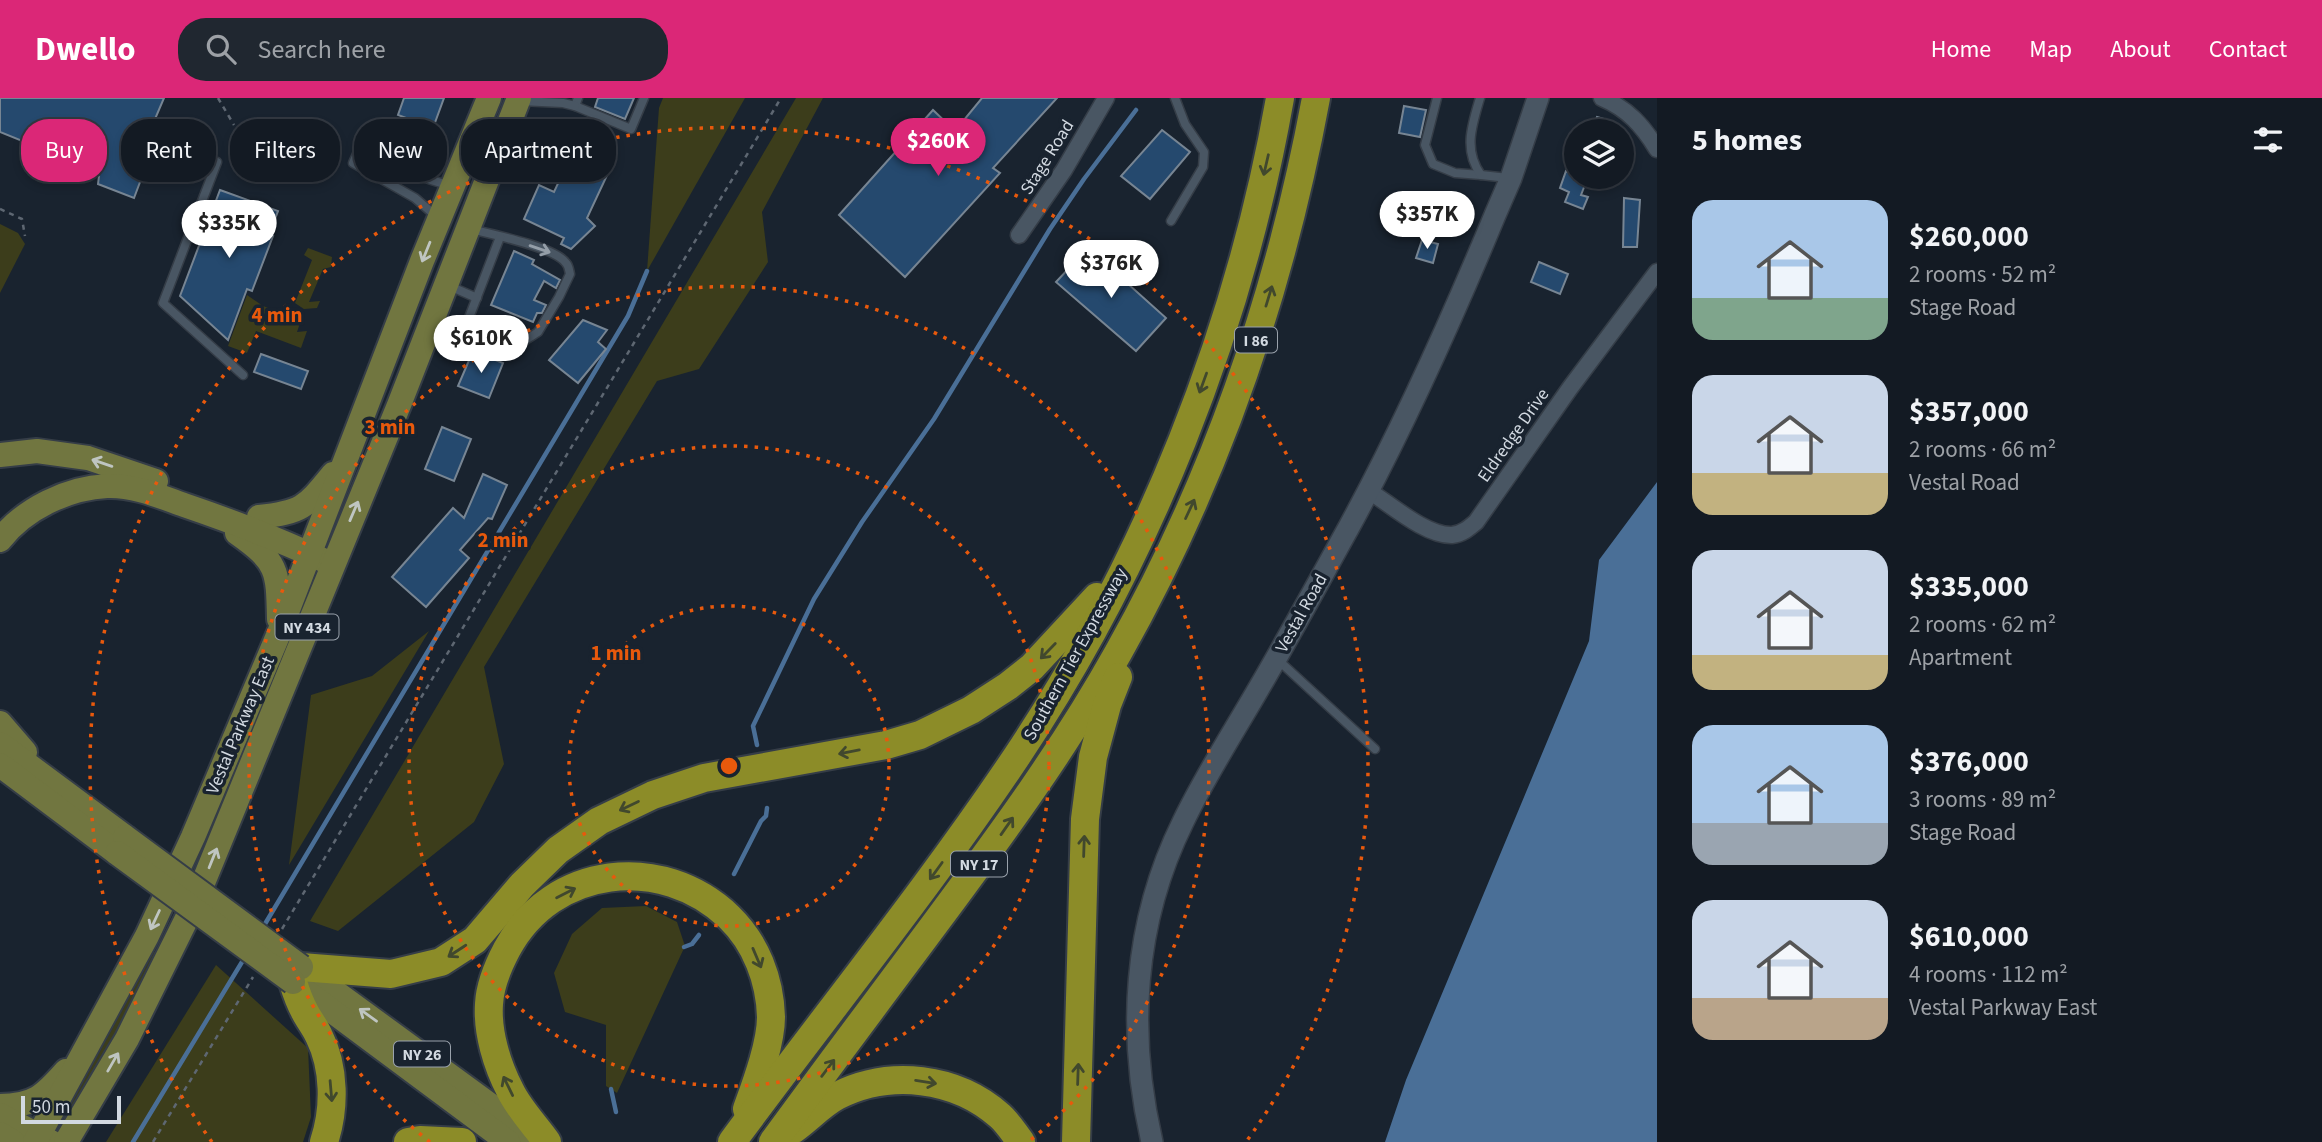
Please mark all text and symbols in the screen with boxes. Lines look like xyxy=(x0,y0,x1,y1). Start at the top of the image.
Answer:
search box xyxy=(178,18,668,81)
text: Dwello xyxy=(35,26,136,73)
icon: search xyxy=(202,30,240,68)
text: Search here xyxy=(258,31,386,68)
text: Home xyxy=(1931,32,1991,67)
text: Map xyxy=(2029,32,2072,67)
text: About xyxy=(2110,32,2171,67)
text: Contact xyxy=(2209,32,2287,67)
street label: Stage Road xyxy=(1015,115,1080,199)
pin: $260K xyxy=(889,118,987,178)
chip: Buy xyxy=(21,119,107,182)
chip: Rent xyxy=(121,119,216,182)
chip: Filters xyxy=(230,119,340,182)
chip: New xyxy=(354,119,447,182)
chip: Apartment xyxy=(461,119,616,182)
map controls xyxy=(1564,119,1634,189)
button: layers xyxy=(1564,119,1634,189)
text: 5 homes xyxy=(1692,119,1802,162)
icon: filters xyxy=(2249,121,2287,159)
text: $260K xyxy=(907,124,969,157)
one-way arrow xyxy=(1259,153,1272,176)
pin: $357K xyxy=(1378,192,1476,251)
text: $357K xyxy=(1396,197,1458,230)
pin: $335K xyxy=(180,200,278,260)
text: $335K xyxy=(198,206,260,239)
text: $260,000 xyxy=(1909,215,2029,258)
icon: home xyxy=(1748,228,1832,312)
pin: $376K xyxy=(1062,240,1160,300)
one-way arrow xyxy=(418,241,431,262)
one-way arrow xyxy=(529,244,551,256)
text: $376K xyxy=(1080,246,1142,279)
text: 2 rooms · 52 m² xyxy=(1909,258,2056,291)
one-way arrow xyxy=(1264,285,1277,307)
text: Stage Road xyxy=(1909,291,2016,324)
text: 4 min xyxy=(251,300,303,330)
pin: $610K xyxy=(432,316,530,375)
text: $610K xyxy=(450,321,512,354)
road number: I 86 xyxy=(1235,328,1277,352)
one-way arrow xyxy=(1196,372,1208,394)
street label: Eldredge Drive xyxy=(1472,383,1555,487)
text: $357,000 xyxy=(1909,390,2029,433)
icon: home xyxy=(1748,403,1832,487)
text: 3 min xyxy=(364,412,416,442)
text: 2 rooms · 66 m² xyxy=(1909,433,2056,466)
one-way arrow xyxy=(91,456,113,468)
text: Vestal Road xyxy=(1909,466,2020,499)
one-way arrow xyxy=(1184,499,1197,520)
one-way arrow xyxy=(349,501,362,522)
text: 2 min xyxy=(477,525,529,555)
street label: Southern Tier Expressway xyxy=(1018,563,1134,745)
text: $335,000 xyxy=(1909,565,2029,608)
street label: Vestal Road xyxy=(1269,569,1333,657)
icon: home xyxy=(1748,578,1832,662)
text: 2 rooms · 62 m² xyxy=(1909,608,2056,641)
road number: NY 434 xyxy=(276,614,338,640)
text: 1 min xyxy=(590,638,642,668)
text: Apartment xyxy=(1909,641,2012,674)
one-way arrow xyxy=(1040,642,1057,659)
street label: Vestal Parkway East xyxy=(200,652,281,798)
text: $376,000 xyxy=(1909,740,2029,783)
one-way arrow xyxy=(838,746,861,759)
icon: home xyxy=(1748,753,1832,837)
centre of rings xyxy=(717,754,741,778)
text: 3 rooms · 89 m² xyxy=(1909,783,2056,816)
one-way arrow xyxy=(619,800,640,813)
text: Stage Road xyxy=(1909,816,2016,849)
one-way arrow xyxy=(1000,817,1014,836)
one-way arrow xyxy=(1077,835,1091,858)
one-way arrow xyxy=(207,847,220,869)
road number: NY 17 xyxy=(951,852,1007,876)
one-way arrow xyxy=(929,861,944,880)
one-way arrow xyxy=(556,885,576,899)
one-way arrow xyxy=(148,909,161,930)
text: $610,000 xyxy=(1909,915,2029,958)
icon: home xyxy=(1748,928,1832,1012)
one-way arrow xyxy=(448,944,467,959)
one-way arrow xyxy=(751,947,764,969)
text: 4 rooms · 112 m² xyxy=(1909,958,2068,991)
text: Vestal Parkway East xyxy=(1909,991,2097,1024)
one-way arrow xyxy=(359,1007,378,1022)
road number: NY 26 xyxy=(394,1042,450,1066)
one-way arrow xyxy=(107,1052,121,1072)
one-way arrow xyxy=(820,1058,835,1077)
one-way arrow xyxy=(1071,1063,1084,1086)
one-way arrow xyxy=(501,1076,515,1097)
one-way arrow xyxy=(914,1076,937,1089)
one-way arrow xyxy=(325,1079,338,1102)
scale bar xyxy=(21,1093,121,1125)
text: 50 m xyxy=(32,1094,70,1121)

